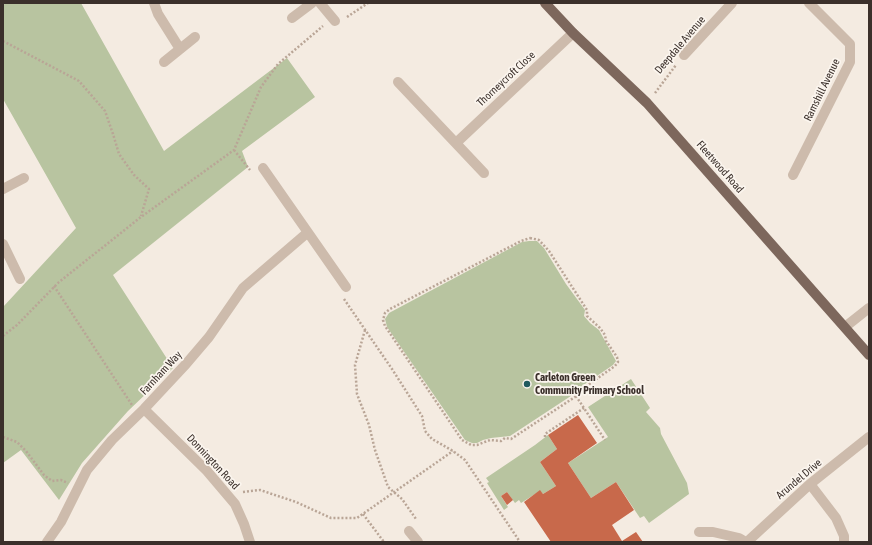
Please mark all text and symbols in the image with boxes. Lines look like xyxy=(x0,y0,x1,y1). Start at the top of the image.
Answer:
street label: Deepdale Avenue xyxy=(652,13,708,77)
street label: Thorneycroft Close xyxy=(474,49,538,109)
street label: Ramshill Avenue xyxy=(801,57,843,123)
street label: Fleetwood Road xyxy=(694,138,746,196)
street label: Farnham Way xyxy=(137,348,185,398)
place label: Carleton Green Community Primary School xyxy=(535,371,644,397)
marker: Carleton Green Community Primary School xyxy=(522,379,532,389)
street label: Donnington Road xyxy=(184,432,242,492)
street label: Arundel Drive xyxy=(774,456,824,502)

